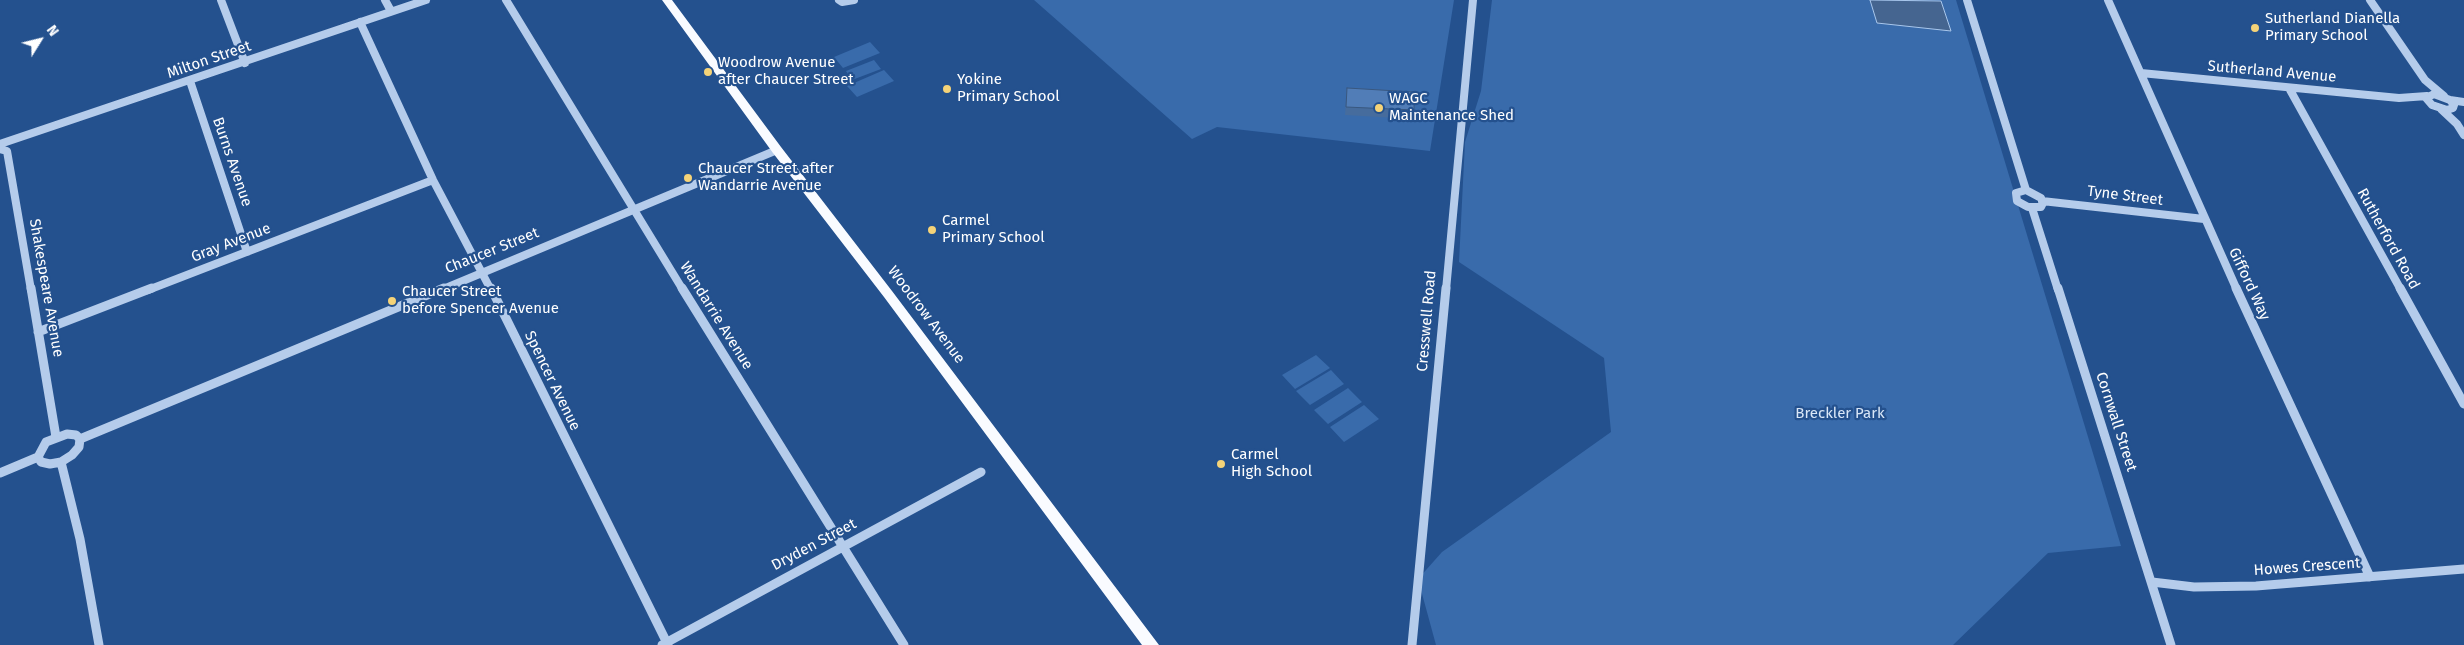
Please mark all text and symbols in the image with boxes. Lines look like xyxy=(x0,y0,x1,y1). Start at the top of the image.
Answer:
place label: Sutherland Dianella Primary School xyxy=(2265,10,2400,45)
north arrow xyxy=(15,15,65,65)
text: N xyxy=(43,22,62,40)
marker: Sutherland Dianella Primary School xyxy=(2249,22,2261,34)
street label: Milton Street xyxy=(165,37,253,83)
place label: Woodrow Avenue after Chaucer Street xyxy=(718,54,854,89)
street label: Sutherland Avenue xyxy=(2207,57,2337,87)
marker: Woodrow Avenue after Chaucer Street xyxy=(702,66,714,78)
place label: Yokine Primary School xyxy=(957,71,1060,106)
marker: Yokine Primary School xyxy=(941,83,953,95)
place label: WAGC Maintenance Shed xyxy=(1389,90,1514,125)
marker: WAGC Maintenance Shed xyxy=(1373,102,1385,114)
street label: Burns Avenue xyxy=(208,115,256,209)
place label: Chaucer Street after Wandarrie Avenue xyxy=(698,160,834,195)
marker: Chaucer Street after Wandarrie Avenue xyxy=(682,172,694,184)
street label: Tyne Street xyxy=(2086,182,2164,210)
street label: Rutherford Road xyxy=(2353,185,2423,293)
place label: Carmel Primary School xyxy=(942,212,1045,247)
street label: Shakespeare Avenue xyxy=(25,217,67,359)
street label: Gray Avenue xyxy=(189,220,273,266)
street label: Chaucer Street xyxy=(443,224,541,278)
marker: Carmel Primary School xyxy=(926,224,938,236)
street label: Gifford Way xyxy=(2224,245,2274,323)
street label: Wandarrie Avenue xyxy=(676,259,756,373)
street label: Woodrow Avenue xyxy=(884,263,968,367)
street label: Cresswell Road xyxy=(1414,270,1440,372)
place label: Chaucer Street before Spencer Avenue xyxy=(402,283,559,318)
marker: Chaucer Street before Spencer Avenue xyxy=(386,295,398,307)
street label: Spencer Avenue xyxy=(520,328,584,434)
street label: Cornwall Street xyxy=(2091,370,2141,474)
park label: Breckler Park xyxy=(1795,405,1885,423)
place label: Carmel High School xyxy=(1231,446,1312,481)
marker: Carmel High School xyxy=(1215,458,1227,470)
street label: Dryden Street xyxy=(769,515,859,575)
street label: Howes Crescent xyxy=(2253,554,2361,580)

